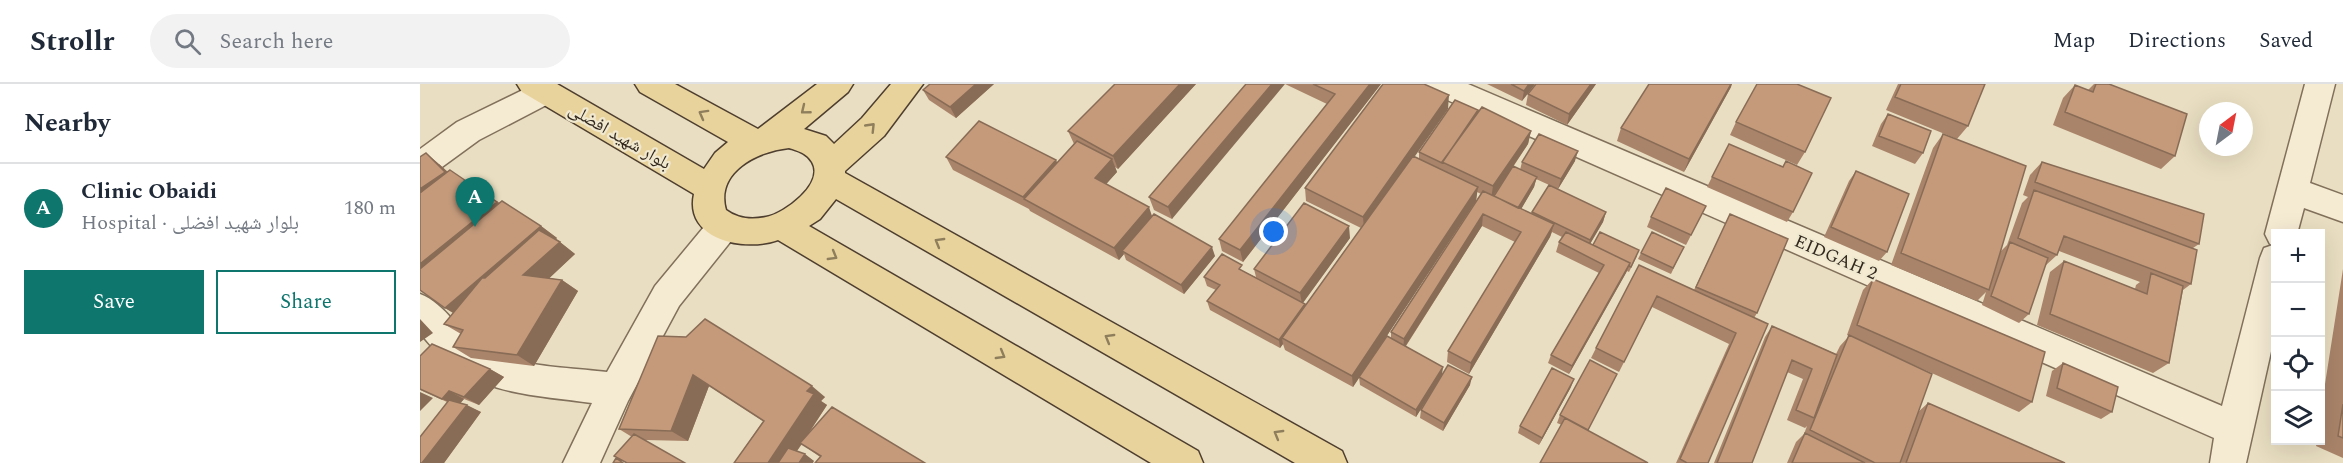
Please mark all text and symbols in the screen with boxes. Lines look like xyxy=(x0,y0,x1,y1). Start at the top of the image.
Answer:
search box xyxy=(150,14,570,68)
text: Strollr xyxy=(30,20,114,63)
icon: search xyxy=(171,25,204,58)
text: Search here xyxy=(219,25,333,58)
text: Map xyxy=(2053,25,2095,57)
text: Directions xyxy=(2128,25,2226,57)
text: Saved xyxy=(2259,25,2313,57)
street label: بلوار شهید افضلی xyxy=(563,96,676,177)
north arrow xyxy=(2199,102,2253,156)
text: Nearby xyxy=(24,103,110,143)
one-way arrow xyxy=(801,103,812,114)
one-way arrow xyxy=(699,110,709,121)
one-way arrow xyxy=(864,124,875,135)
text: Clinic Obaidi xyxy=(81,175,217,208)
pin: A xyxy=(456,178,494,227)
text: A xyxy=(36,193,51,223)
text: 180 m xyxy=(344,193,396,223)
text: Hospital · بلوار شهید افضلی xyxy=(81,208,299,238)
your location xyxy=(1259,217,1288,246)
street label: EIDGAH 2 xyxy=(1790,228,1882,287)
map controls xyxy=(2271,229,2325,445)
button: + xyxy=(2271,229,2325,283)
one-way arrow xyxy=(935,237,945,249)
one-way arrow xyxy=(827,249,837,261)
button: Save xyxy=(24,270,204,334)
button: Share xyxy=(216,270,396,334)
button: − xyxy=(2271,283,2325,337)
one-way arrow xyxy=(1105,334,1115,345)
button: locate xyxy=(2271,337,2325,391)
one-way arrow xyxy=(995,348,1005,359)
button: layers xyxy=(2271,391,2325,445)
one-way arrow xyxy=(1274,430,1284,441)

